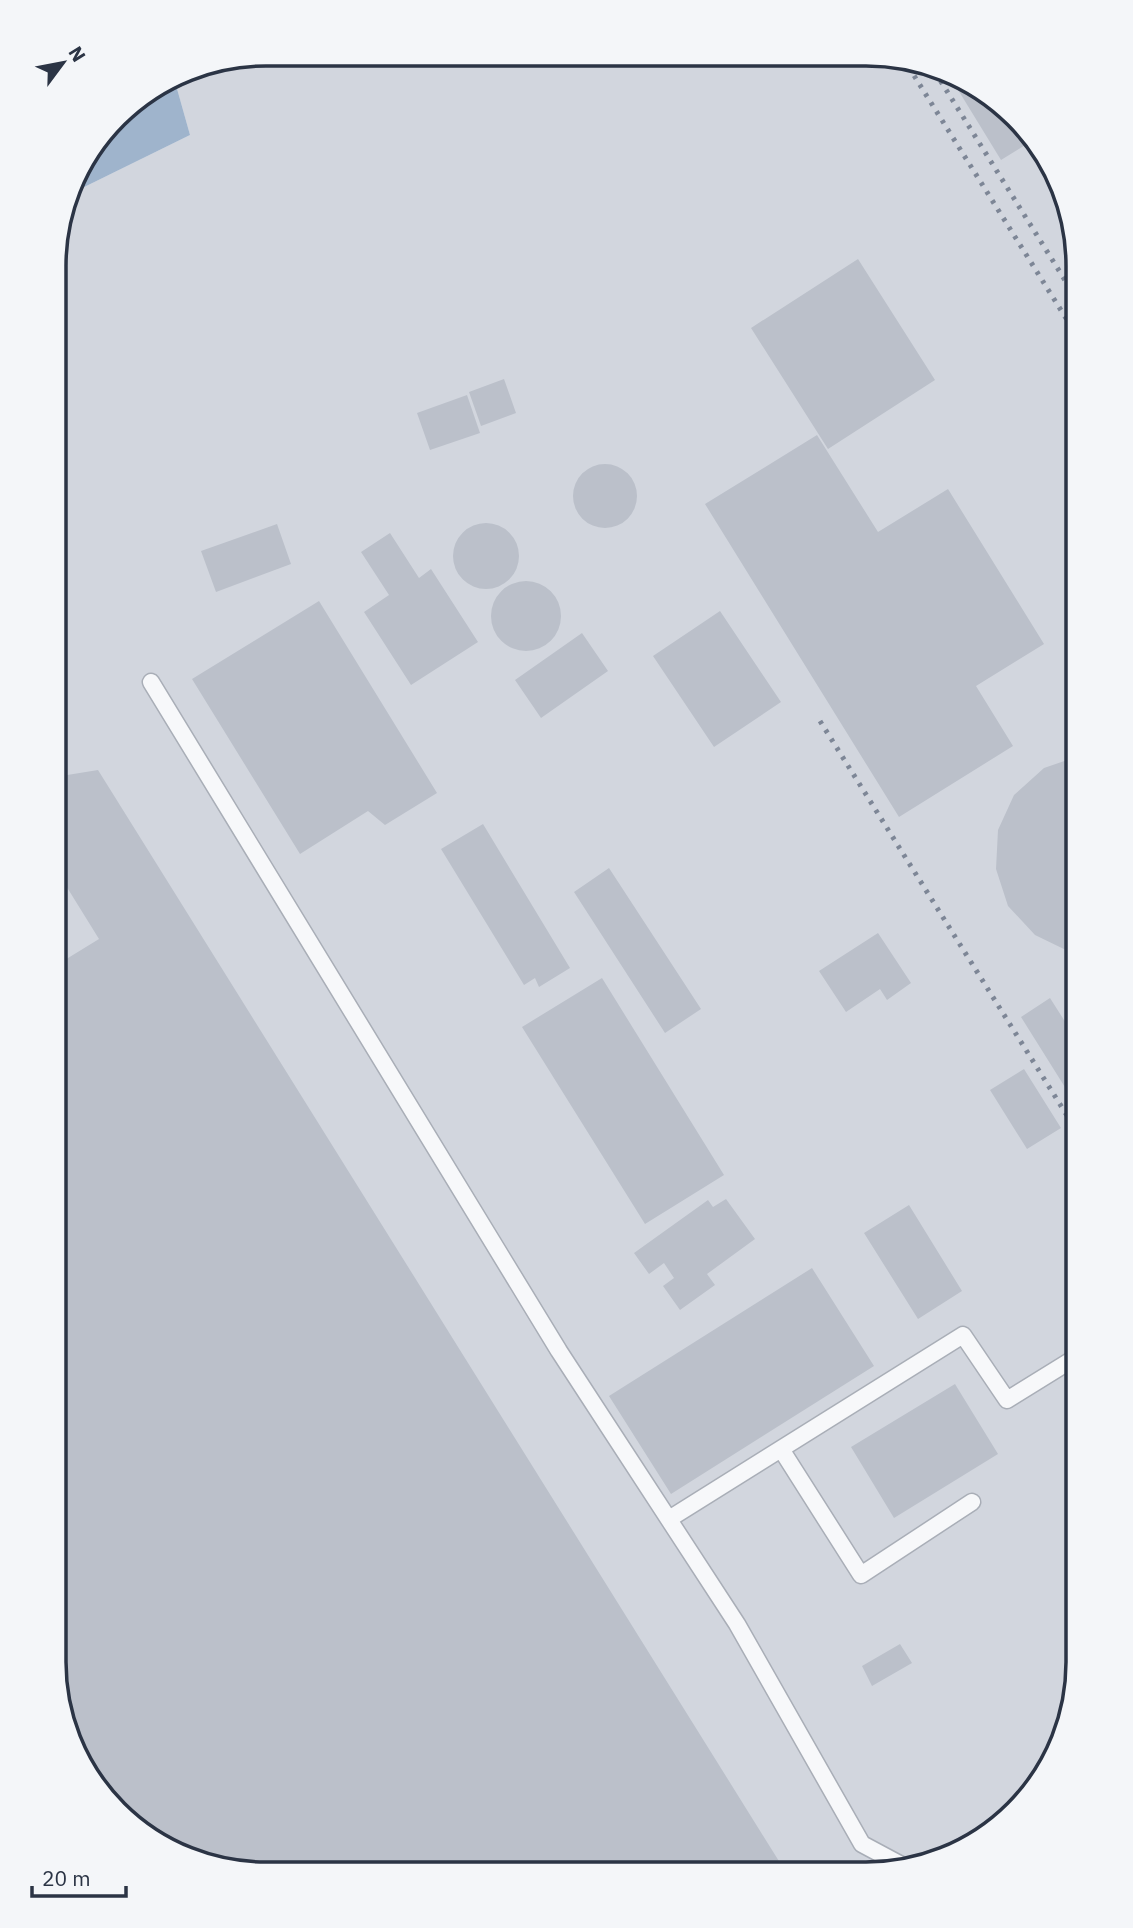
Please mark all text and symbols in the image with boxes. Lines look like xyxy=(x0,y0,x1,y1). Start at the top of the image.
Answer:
north arrow xyxy=(28,28,98,98)
text: N xyxy=(64,42,91,66)
scale bar xyxy=(32,1854,126,1898)
text: 20 m xyxy=(42,1864,91,1892)

